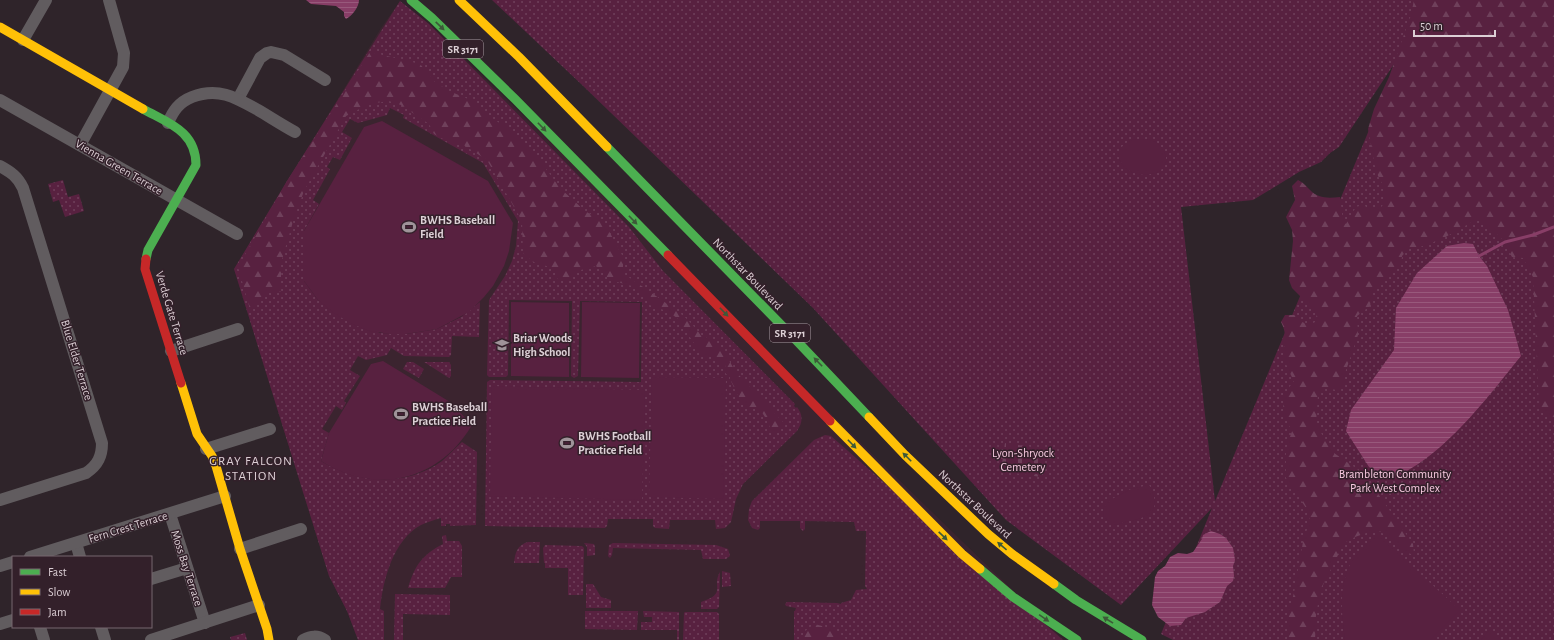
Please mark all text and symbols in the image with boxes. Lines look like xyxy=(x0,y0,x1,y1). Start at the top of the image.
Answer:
scale bar xyxy=(1414,12,1495,38)
text: 50 m xyxy=(1420,20,1443,32)
one-way arrow xyxy=(435,21,445,31)
road number: SR 3171 xyxy=(443,40,483,58)
one-way arrow xyxy=(537,122,547,132)
street label: Vienna Green Terrace xyxy=(73,137,165,197)
place label: BWHS Baseball Field xyxy=(420,214,495,240)
one-way arrow xyxy=(628,215,638,225)
sports icon: BWHS Baseball Field xyxy=(401,219,417,235)
street label: Northstar Boulevard xyxy=(711,236,785,312)
street label: Verde Gate Terrace xyxy=(154,270,190,356)
one-way arrow xyxy=(719,307,729,317)
street label: Blue Elder Terrace xyxy=(59,318,95,402)
road number: SR 3171 xyxy=(770,324,810,342)
place label: Briar Woods High School xyxy=(513,332,572,358)
school or university icon: Briar Woods High School xyxy=(494,337,510,353)
one-way arrow xyxy=(813,357,823,367)
place label: BWHS Baseball Practice Field xyxy=(412,401,487,427)
sports icon: BWHS Baseball Practice Field xyxy=(393,406,409,422)
place label: BWHS Football Practice Field xyxy=(578,430,651,456)
sports icon: BWHS Football Practice Field xyxy=(559,435,575,451)
one-way arrow xyxy=(847,439,857,449)
park label: Lyon-Shryock Cemetery xyxy=(992,447,1054,474)
one-way arrow xyxy=(902,452,912,461)
district label: GRAY FALCON STATION xyxy=(209,455,293,483)
street label: Northstar Boulevard xyxy=(936,467,1014,541)
park label: Brambleton Community Park West Complex xyxy=(1339,468,1451,494)
street label: Fern Crest Terrace xyxy=(87,509,169,545)
street label: Moss Bay Terrace xyxy=(168,529,205,608)
one-way arrow xyxy=(938,531,948,541)
one-way arrow xyxy=(996,541,1007,550)
legend xyxy=(12,556,152,628)
text: Fast xyxy=(48,566,67,578)
text: Slow xyxy=(48,586,70,598)
text: Jam xyxy=(48,606,67,618)
one-way arrow xyxy=(1039,614,1049,622)
one-way arrow xyxy=(1102,617,1114,624)

